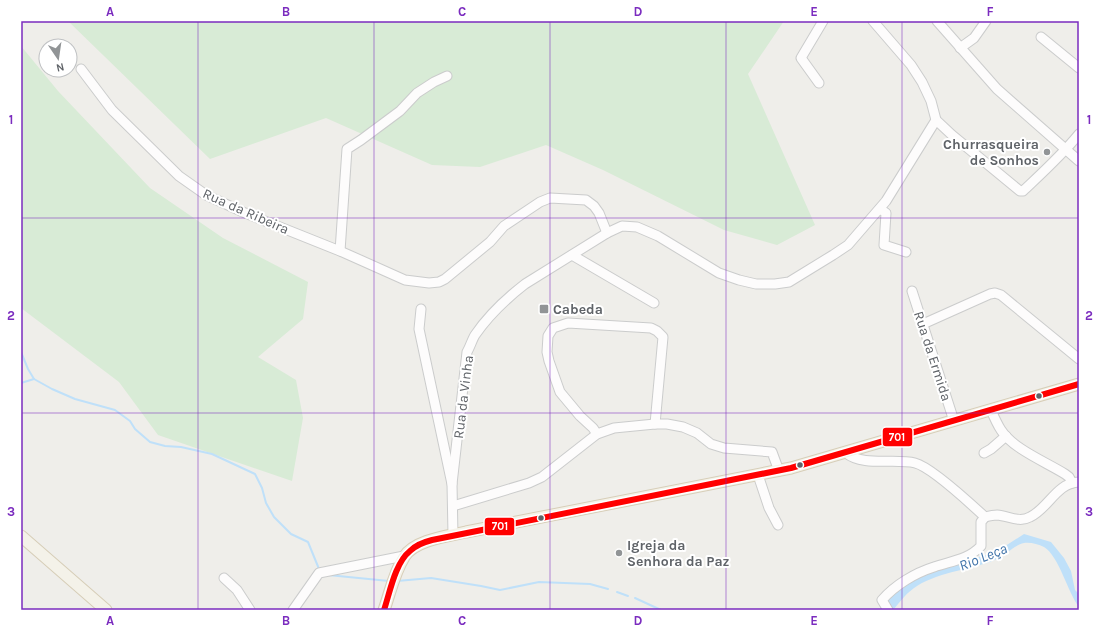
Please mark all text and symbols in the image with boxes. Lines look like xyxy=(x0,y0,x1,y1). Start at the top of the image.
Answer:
text: A xyxy=(106,4,114,19)
text: B xyxy=(282,4,290,19)
text: C xyxy=(458,4,466,19)
text: D xyxy=(634,4,643,19)
text: E xyxy=(810,4,818,19)
text: F xyxy=(986,4,994,19)
north arrow xyxy=(38,38,78,78)
text: N xyxy=(55,60,65,74)
text: 1 xyxy=(9,112,13,127)
text: 1 xyxy=(1087,112,1091,127)
place label: Churrasqueira de Sonhos xyxy=(943,136,1039,169)
marker: Churrasqueira de Sonhos xyxy=(1042,147,1052,157)
street label: Rua da Ribeira xyxy=(200,185,292,238)
place label: Cabeda xyxy=(553,301,603,318)
marker: Cabeda xyxy=(538,303,550,315)
text: 2 xyxy=(7,308,15,323)
text: 2 xyxy=(1085,308,1093,323)
street label: Rua da Ermida xyxy=(910,309,955,403)
street label: Rua da Vinha xyxy=(450,354,477,440)
unlabelled marker xyxy=(1034,391,1044,401)
line badge: 701 xyxy=(882,427,913,447)
text: 701 xyxy=(889,431,905,444)
unlabelled marker xyxy=(795,460,805,470)
text: 3 xyxy=(7,504,15,519)
text: 3 xyxy=(1085,504,1093,519)
unlabelled marker xyxy=(536,513,546,523)
line badge: 701 xyxy=(484,517,515,536)
text: 701 xyxy=(492,520,508,533)
place label: Igreja da Senhora da Paz xyxy=(627,537,730,570)
water label: Rio Leça xyxy=(956,539,1010,575)
marker: Igreja da Senhora da Paz xyxy=(614,548,624,558)
text: A xyxy=(106,613,114,628)
text: B xyxy=(282,613,290,628)
text: C xyxy=(458,613,466,628)
text: D xyxy=(634,613,643,628)
text: E xyxy=(810,613,818,628)
text: F xyxy=(986,613,994,628)

